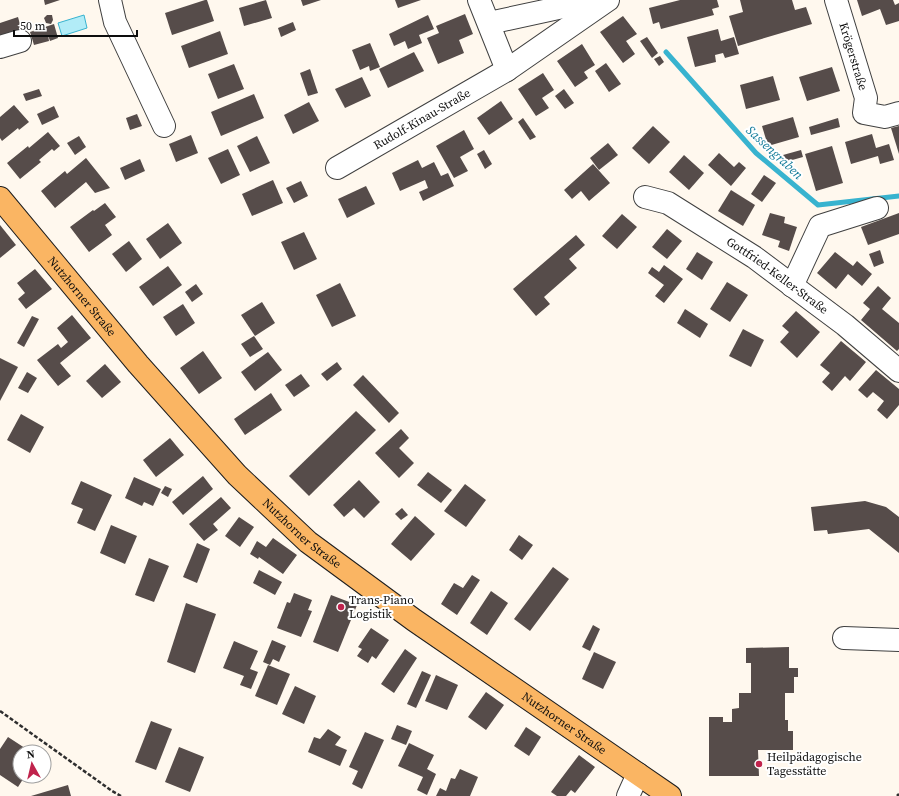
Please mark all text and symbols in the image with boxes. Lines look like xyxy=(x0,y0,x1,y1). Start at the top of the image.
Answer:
scale bar xyxy=(14,12,137,38)
text: 50 m xyxy=(20,18,46,34)
street label: Krögerstraße xyxy=(835,21,871,92)
street label: Rudolf-Kinau-Straße xyxy=(371,85,473,153)
water label: Sassengraben xyxy=(743,122,807,184)
street label: Gottfried-Keller-Straße xyxy=(723,234,831,318)
street label: Nutzhorner Straße xyxy=(44,253,120,340)
street label: Nutzhorner Straße xyxy=(259,495,345,572)
place label: Trans-Piano Logistik xyxy=(349,592,414,622)
marker: Trans-Piano Logistik xyxy=(336,602,346,612)
street label: Nutzhorner Straße xyxy=(519,688,610,758)
north arrow xyxy=(12,744,52,784)
text: N xyxy=(26,747,36,763)
place label: Heilpädagogische Tagesstätte xyxy=(767,749,862,779)
marker: Heilpädagogische Tagesstätte xyxy=(754,759,764,769)

